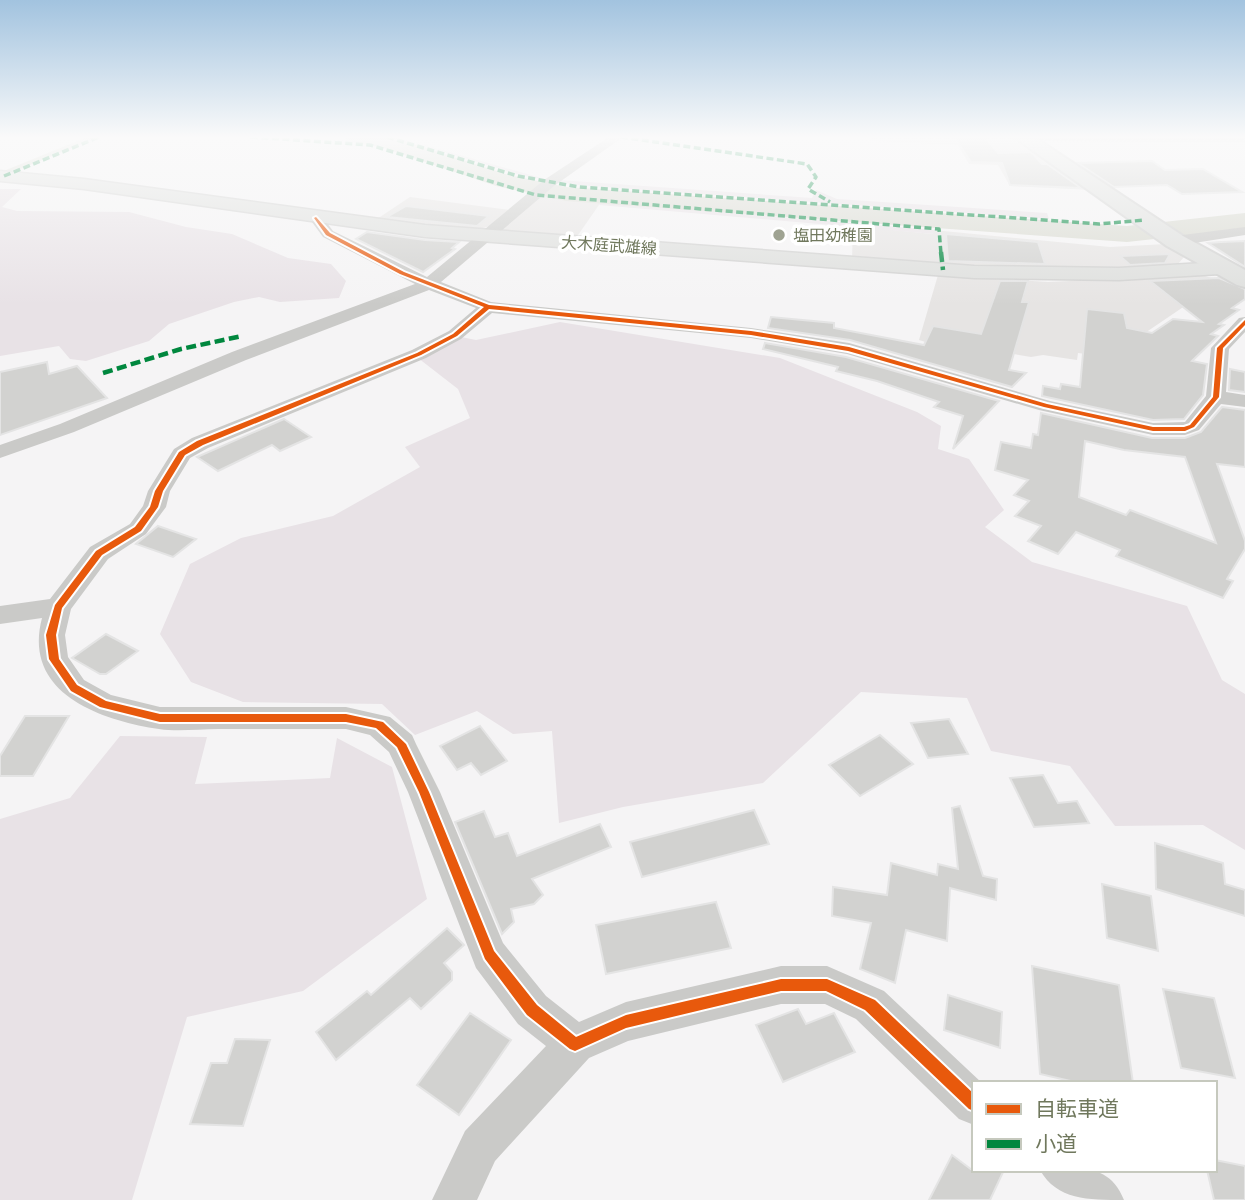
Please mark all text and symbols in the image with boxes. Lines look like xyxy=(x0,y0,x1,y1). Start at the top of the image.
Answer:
place label: 塩田幼稚園 xyxy=(793,225,873,244)
marker: 塩田幼稚園 xyxy=(771,227,787,243)
street label: 大木庭武雄線 xyxy=(560,232,658,257)
legend xyxy=(972,1081,1217,1172)
text: 自転車道 xyxy=(1035,1095,1119,1120)
text: 小道 xyxy=(1035,1130,1077,1155)

